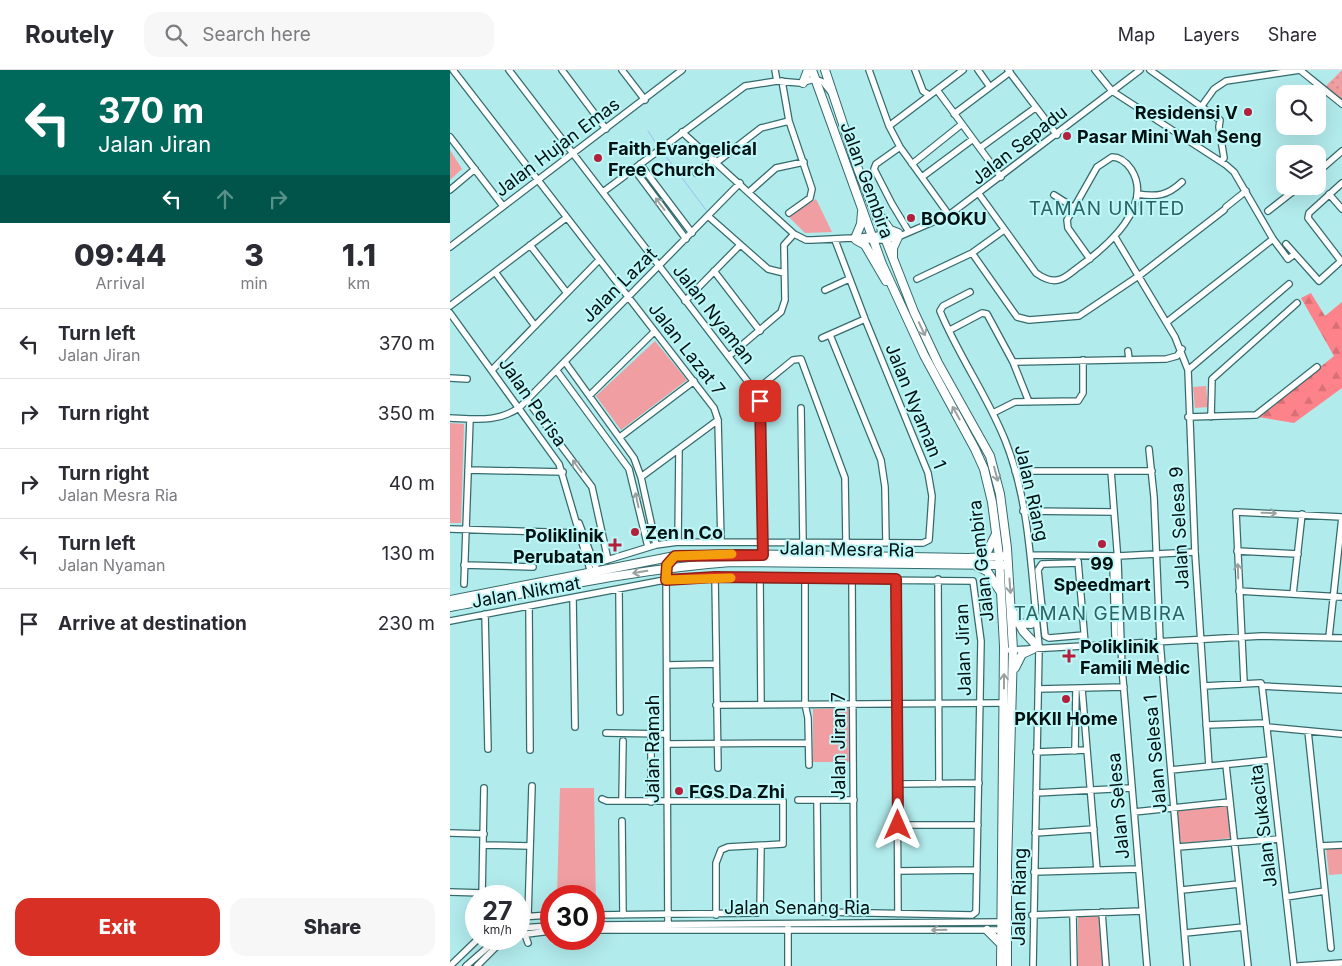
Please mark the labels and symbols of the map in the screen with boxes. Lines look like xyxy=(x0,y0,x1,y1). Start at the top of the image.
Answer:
street label: Jalan Hujan Emas xyxy=(490,93,624,201)
street label: Jalan Sepadu xyxy=(967,101,1071,189)
place label: Residensi V xyxy=(1135,102,1238,123)
marker: Residensi V xyxy=(1242,106,1254,118)
street label: Jalan Gembira xyxy=(836,119,898,241)
place label: Pasar Mini Wah Seng xyxy=(1077,126,1262,147)
marker: Pasar Mini Wah Seng xyxy=(1061,130,1073,142)
place label: Faith Evangelical Free Church xyxy=(608,138,757,180)
marker: Faith Evangelical Free Church xyxy=(592,152,604,164)
one-way arrow xyxy=(655,197,665,211)
district label: TAMAN UNITED xyxy=(1029,197,1185,220)
place label: BOOKU xyxy=(921,208,987,229)
marker: BOOKU xyxy=(905,212,917,224)
street label: Jalan Lazat xyxy=(577,243,661,327)
street label: Jalan Nyaman xyxy=(669,260,759,368)
street label: Jalan Lazat 7 xyxy=(644,298,730,400)
one-way arrow xyxy=(918,321,928,336)
street label: Jalan Nyaman 1 xyxy=(881,340,951,472)
street label: Jalan Perisa xyxy=(495,354,571,450)
pin xyxy=(739,380,781,422)
one-way arrow xyxy=(951,406,961,421)
street label: Jalan Riang xyxy=(1011,443,1053,543)
one-way arrow xyxy=(572,459,582,473)
one-way arrow xyxy=(991,465,1001,481)
street label: Jalan Selesa 9 xyxy=(1165,466,1193,590)
one-way arrow xyxy=(632,492,642,508)
street label: Jalan Gembira xyxy=(964,499,998,623)
one-way arrow xyxy=(1260,508,1277,518)
place label: Zen n Co xyxy=(645,522,723,543)
place label: Poliklinik Perubatan xyxy=(513,525,605,567)
marker: Zen n Co xyxy=(629,526,641,538)
street label: Jalan Mesra Ria xyxy=(779,537,915,561)
marker: Poliklinik Perubatan xyxy=(608,538,622,552)
marker: 99 Speedmart xyxy=(1096,538,1108,550)
place label: 99 Speedmart xyxy=(1053,553,1151,595)
one-way arrow xyxy=(1234,564,1243,580)
one-way arrow xyxy=(632,568,648,578)
street label: Jalan Nikmat xyxy=(470,572,582,612)
one-way arrow xyxy=(1005,578,1014,594)
district label: TAMAN GEMBIRA xyxy=(1014,602,1186,625)
street label: Jalan Jiran xyxy=(951,603,975,697)
place label: Poliklinik Famili Medic xyxy=(1080,636,1190,678)
marker: Poliklinik Famili Medic xyxy=(1062,649,1076,663)
one-way arrow xyxy=(999,673,1009,689)
street label: Jalan Jiran 7 xyxy=(828,692,849,800)
marker: PKKII Home xyxy=(1060,693,1072,705)
street label: Jalan Selesa 1 xyxy=(1139,694,1171,814)
street label: Jalan Ramah xyxy=(642,695,663,803)
place label: PKKII Home xyxy=(1014,708,1118,729)
street label: Jalan Selesa xyxy=(1103,752,1133,860)
street label: Jalan Sukacita xyxy=(1245,763,1281,889)
place label: FGS Da Zhi xyxy=(689,781,785,802)
marker: FGS Da Zhi xyxy=(673,785,685,797)
position arrow xyxy=(871,798,923,850)
street label: Jalan Riang xyxy=(1008,848,1030,946)
speed limit sign: 30 xyxy=(540,885,605,950)
street label: Jalan Senang Ria xyxy=(724,897,870,918)
one-way arrow xyxy=(931,925,947,935)

